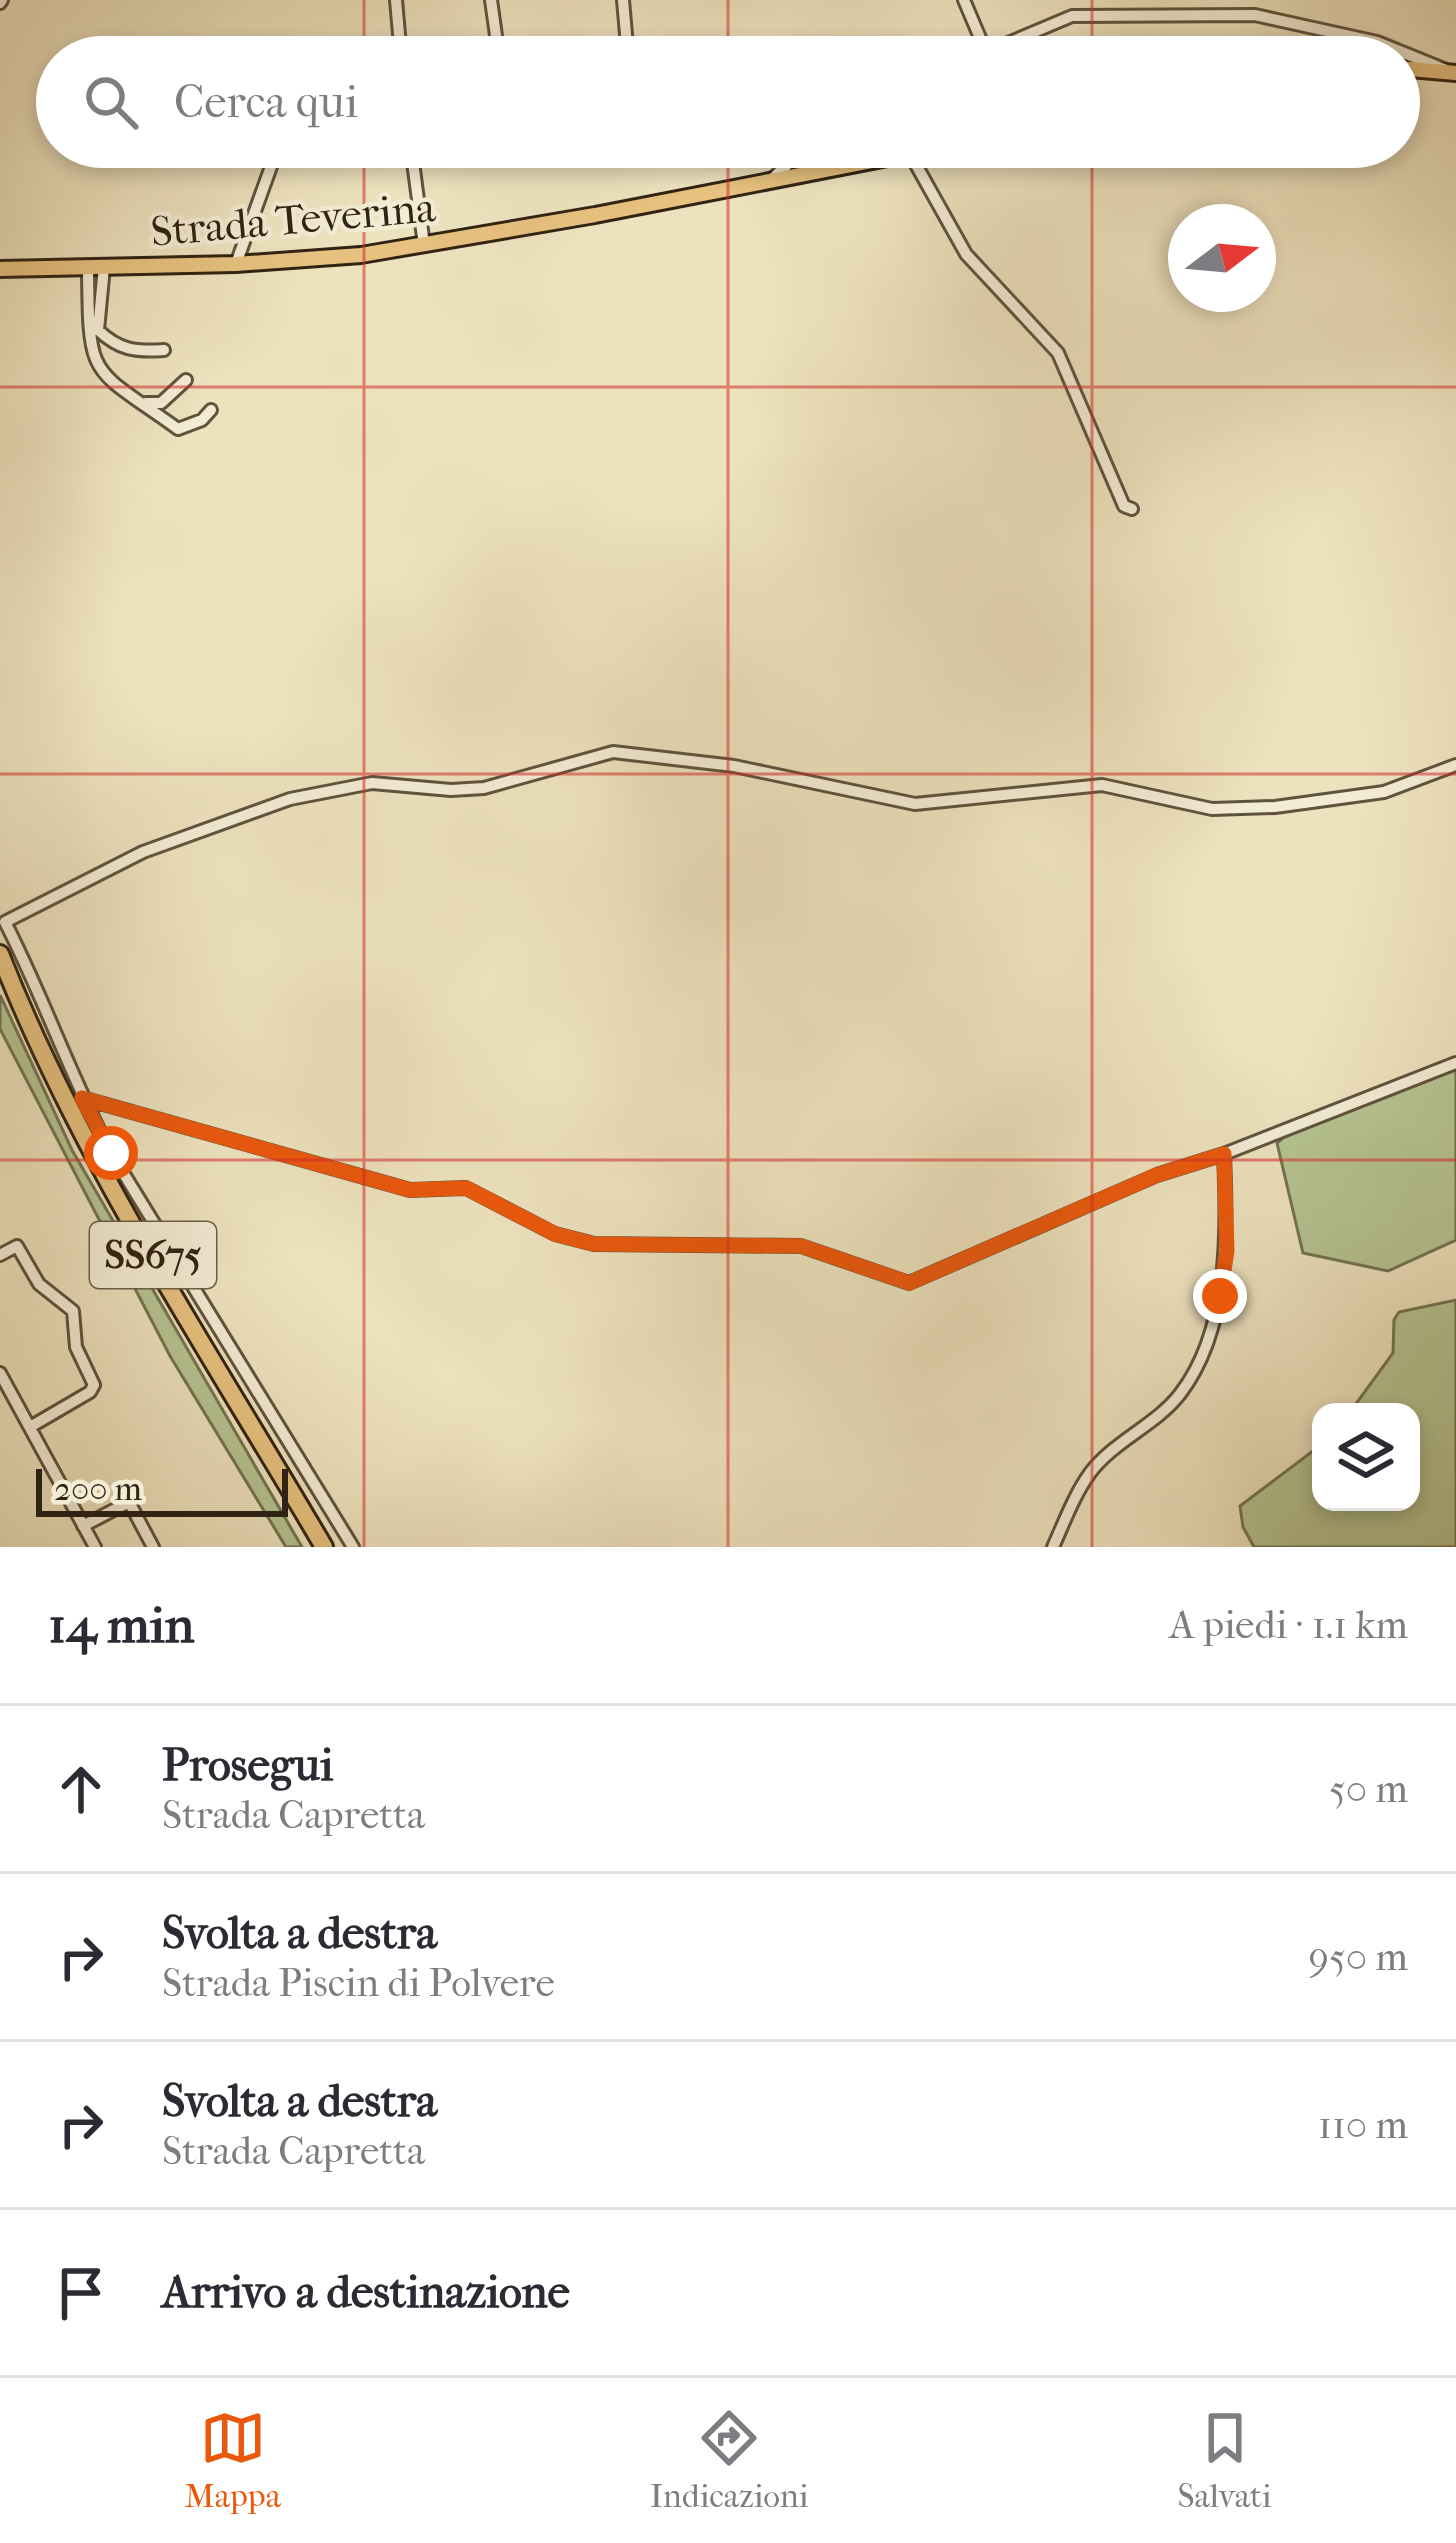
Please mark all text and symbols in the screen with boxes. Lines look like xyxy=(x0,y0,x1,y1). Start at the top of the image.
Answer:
search box xyxy=(36,36,1420,168)
icon: search xyxy=(78,69,144,135)
text: Cerca qui xyxy=(174,76,358,129)
street label: Strada Teverina xyxy=(149,183,438,257)
north arrow xyxy=(1168,204,1276,312)
route start xyxy=(84,1126,138,1180)
road number: SS675 xyxy=(90,1222,216,1288)
route end xyxy=(1193,1269,1247,1323)
map controls xyxy=(1312,1403,1420,1511)
button: layers xyxy=(1312,1403,1420,1511)
scale bar xyxy=(36,1463,288,1516)
text: 200 m xyxy=(54,1470,142,1509)
text: 14 min xyxy=(48,1595,194,1655)
text: A piedi · 1.1 km xyxy=(1169,1602,1408,1648)
text: Prosegui xyxy=(162,1739,333,1792)
icon: ahead xyxy=(48,1756,114,1822)
text: 50 m xyxy=(1329,1766,1408,1812)
text: Strada Capretta xyxy=(162,1792,425,1838)
text: Svolta a destra xyxy=(162,1907,437,1960)
icon: right xyxy=(48,1924,114,1990)
text: 950 m xyxy=(1309,1934,1408,1980)
text: Strada Piscin di Polvere xyxy=(162,1960,555,2006)
text: Svolta a destra xyxy=(162,2075,437,2128)
icon: right xyxy=(48,2092,114,2158)
text: 110 m xyxy=(1318,2102,1408,2148)
text: Strada Capretta xyxy=(162,2128,425,2174)
icon: arrive xyxy=(48,2260,114,2326)
text: Arrivo a destinazione xyxy=(162,2266,570,2319)
tab: Mappa xyxy=(184,2405,281,2516)
tab: Indicazioni xyxy=(650,2405,809,2516)
tab: Salvati xyxy=(1178,2405,1272,2516)

